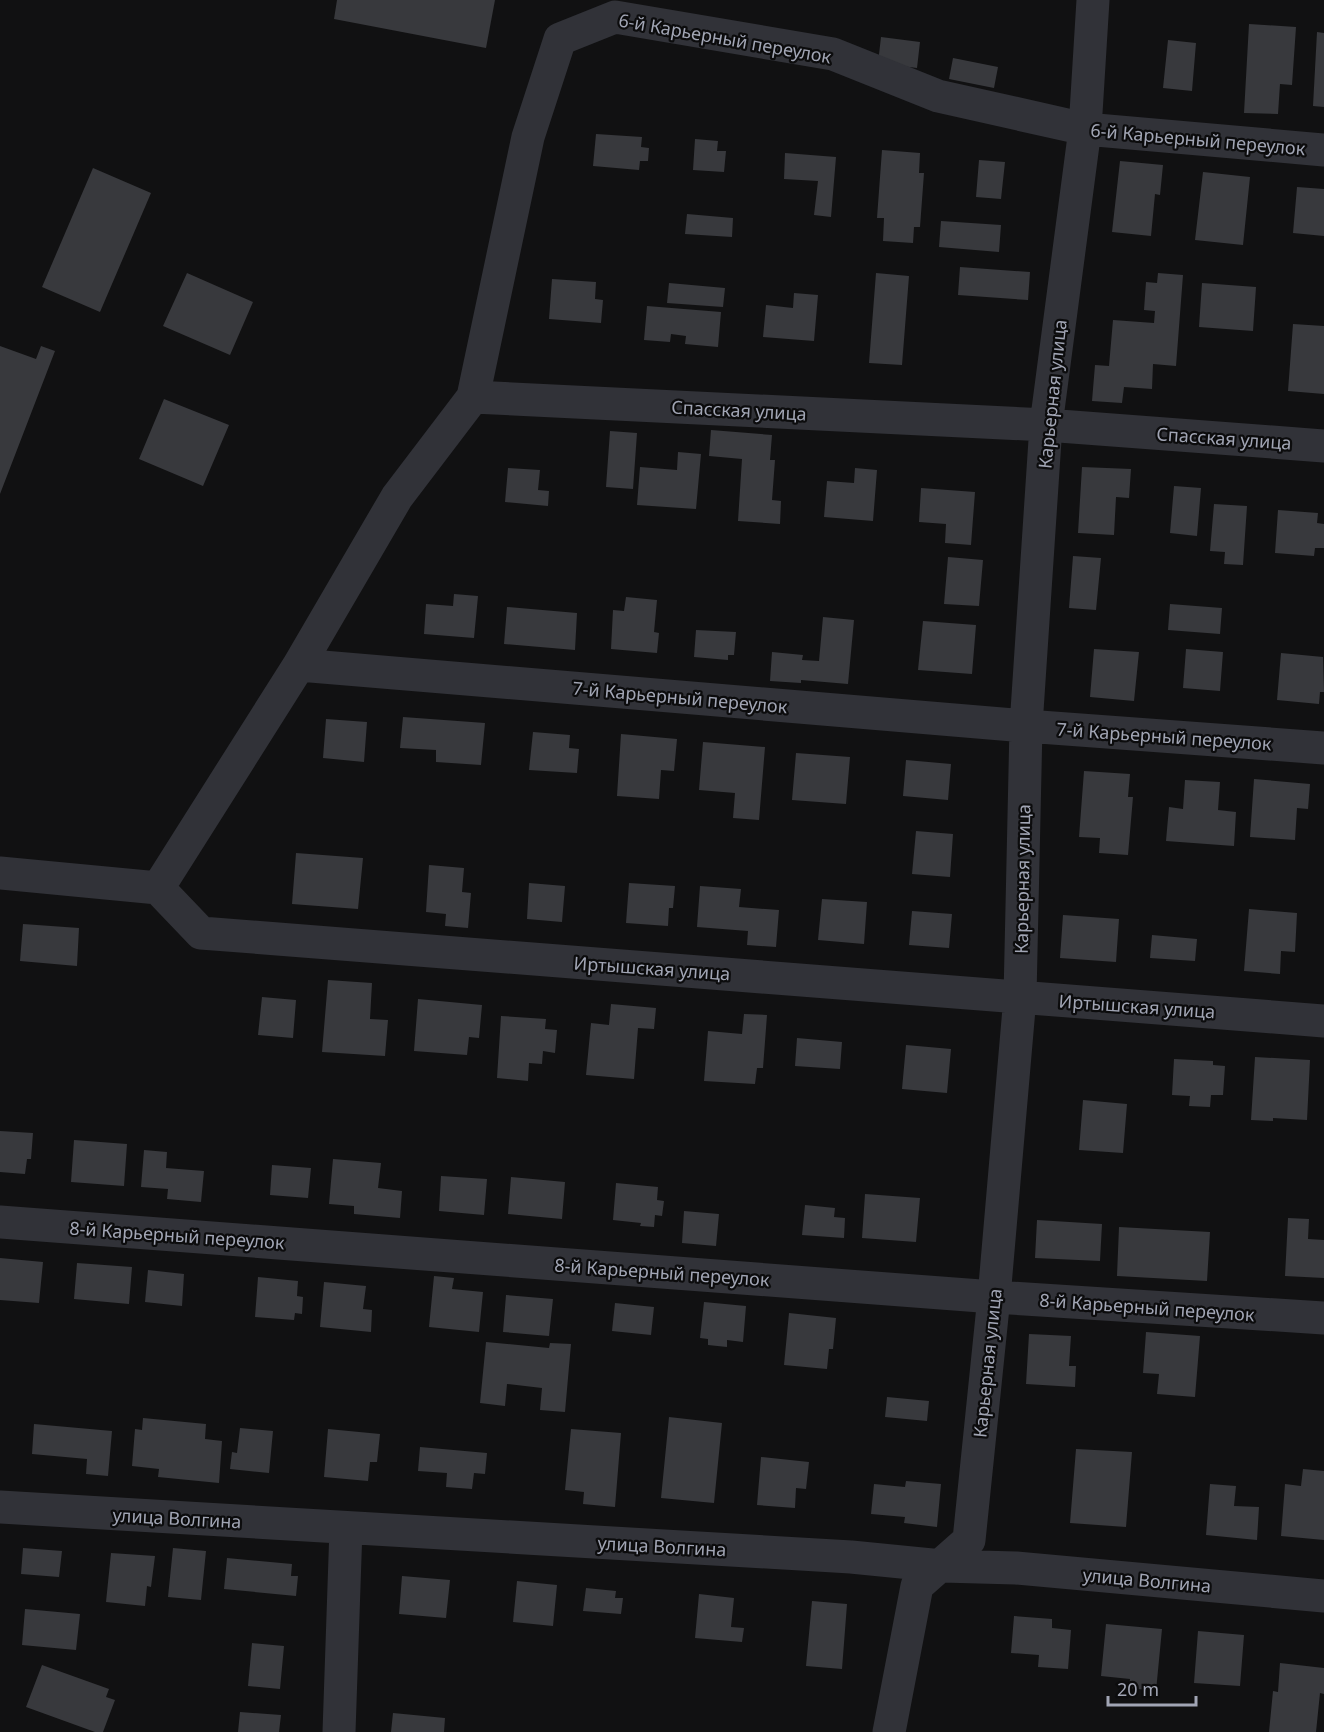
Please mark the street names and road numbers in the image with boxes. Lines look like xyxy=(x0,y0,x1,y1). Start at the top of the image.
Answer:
street label: 6-й Карьерный переулок xyxy=(617,7,834,69)
street label: 6-й Карьерный переулок xyxy=(1090,118,1307,160)
street label: Карьерная улица xyxy=(1032,318,1072,470)
street label: Спасская улица xyxy=(671,394,807,426)
street label: Спасская улица xyxy=(1156,421,1292,455)
street label: 7-й Карьерный переулок xyxy=(572,676,789,718)
street label: 7-й Карьерный переулок xyxy=(1056,717,1273,756)
street label: Карьерная улица xyxy=(1009,804,1035,954)
street label: Иртышская улица xyxy=(573,951,731,985)
street label: Иртышская улица xyxy=(1058,989,1216,1023)
street label: 8-й Карьерный переулок xyxy=(69,1216,286,1255)
street label: 8-й Карьерный переулок xyxy=(554,1253,771,1292)
street label: Карьерная улица xyxy=(967,1287,1007,1439)
street label: 8-й Карьерный переулок xyxy=(1039,1288,1256,1327)
street label: улица Волгина xyxy=(112,1503,242,1533)
street label: улица Волгина xyxy=(597,1531,727,1561)
street label: улица Волгина xyxy=(1082,1562,1212,1598)

